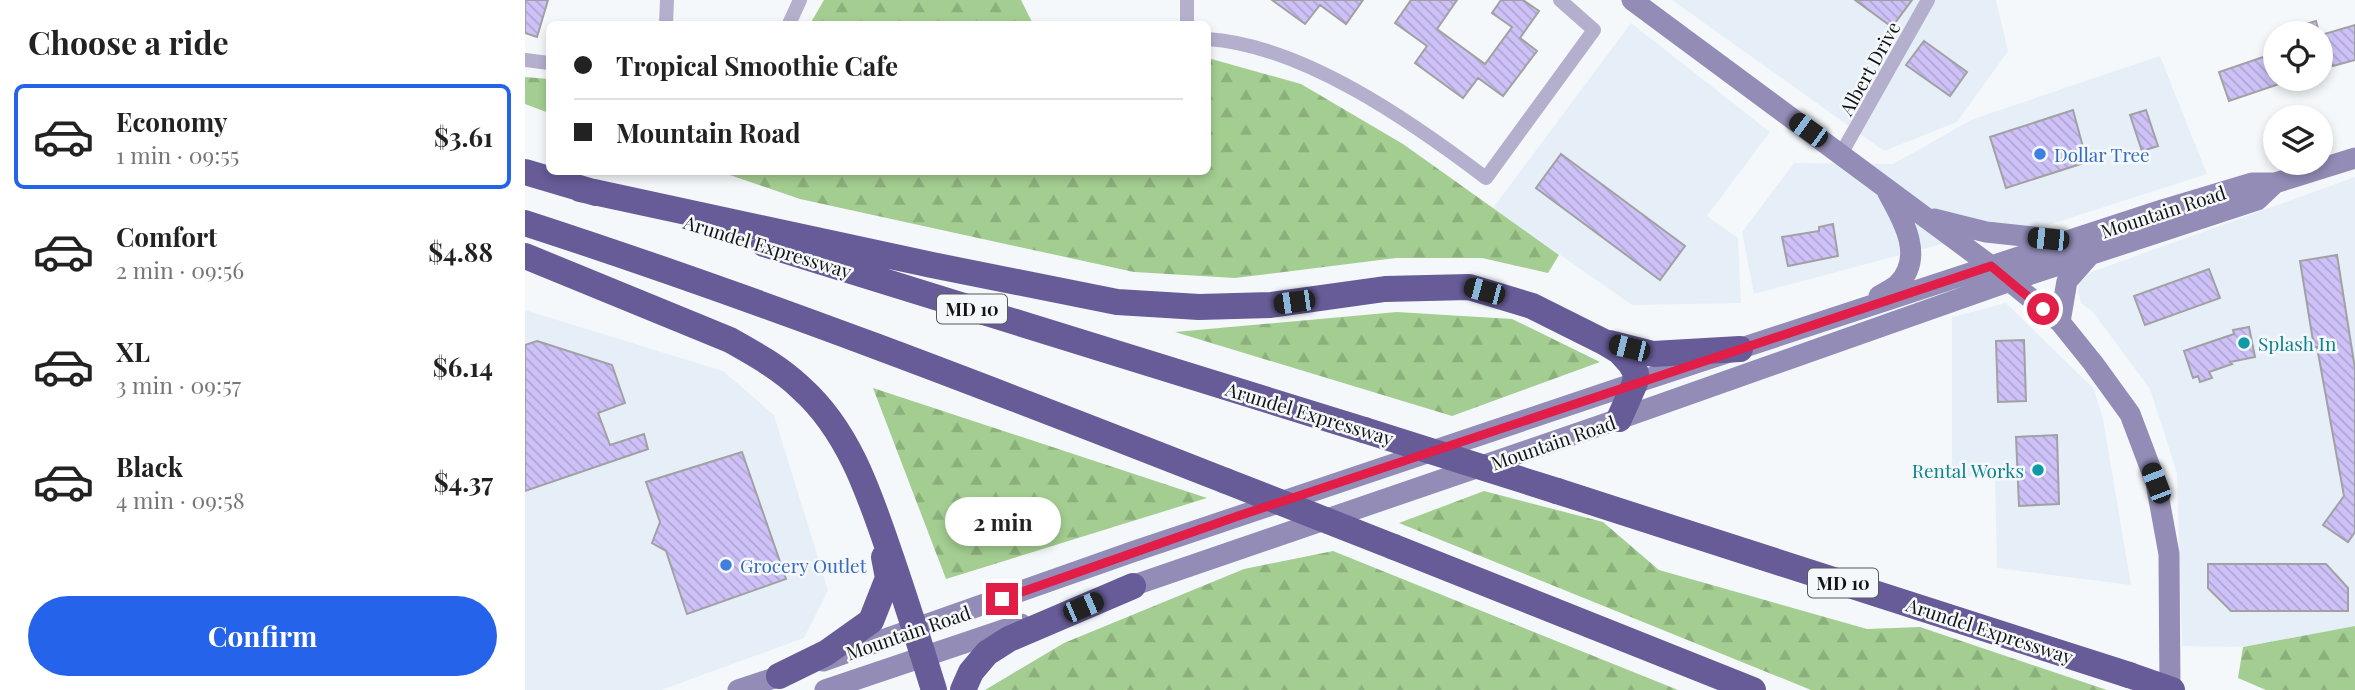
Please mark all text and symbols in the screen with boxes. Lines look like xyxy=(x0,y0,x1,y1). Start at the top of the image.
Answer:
street label: Albert Drive xyxy=(1832,16,1906,121)
text: Choose a ride xyxy=(28,20,229,63)
map controls xyxy=(2263,21,2333,175)
button: locate xyxy=(2263,21,2333,91)
text: Tropical Smoothie Cafe xyxy=(616,48,898,83)
text: Economy xyxy=(116,104,227,139)
icon: car xyxy=(32,105,95,168)
button: layers xyxy=(2263,105,2333,175)
car xyxy=(1785,109,1832,151)
text: Mountain Road xyxy=(616,115,801,150)
text: $3.61 xyxy=(434,119,493,154)
text: 1 min · 09:55 xyxy=(116,139,239,170)
place label: Dollar Tree xyxy=(2054,141,2150,167)
marker: Dollar Tree xyxy=(2032,146,2048,162)
street label: Mountain Road xyxy=(2097,179,2229,243)
street label: Arundel Expressway xyxy=(680,208,856,284)
text: Comfort xyxy=(116,219,217,254)
icon: car xyxy=(32,220,95,283)
car xyxy=(2027,226,2070,252)
text: $4.88 xyxy=(428,234,493,269)
text: 2 min · 09:56 xyxy=(116,254,244,285)
car xyxy=(1461,275,1508,307)
car xyxy=(1272,289,1317,315)
route start xyxy=(2027,293,2059,325)
road number: MD 10 xyxy=(937,295,1007,324)
place label: Splash In xyxy=(2258,330,2337,356)
car xyxy=(1607,333,1652,363)
text: XL xyxy=(116,334,150,369)
icon: car xyxy=(32,335,95,398)
marker: Splash In xyxy=(2236,335,2252,351)
text: $6.14 xyxy=(433,349,493,384)
text: 3 min · 09:57 xyxy=(116,369,241,400)
street label: Arundel Expressway xyxy=(1222,375,1398,451)
street label: Mountain Road xyxy=(1487,409,1619,475)
text: Black xyxy=(116,449,183,484)
icon: car xyxy=(32,450,95,513)
place label: Rental Works xyxy=(1912,457,2024,483)
car xyxy=(2139,460,2174,506)
marker: Rental Works xyxy=(2030,462,2046,478)
text: $4.37 xyxy=(434,464,493,499)
text: 4 min · 09:58 xyxy=(116,484,245,515)
callout: 2 min xyxy=(944,498,1060,546)
text: 2 min xyxy=(973,506,1033,537)
place label: Grocery Outlet xyxy=(740,552,867,578)
marker: Grocery Outlet xyxy=(718,557,734,573)
road number: MD 10 xyxy=(1808,568,1878,598)
route end xyxy=(986,583,1018,615)
car xyxy=(1060,589,1107,625)
street label: Arundel Expressway xyxy=(1902,590,2077,669)
button: Confirm xyxy=(28,596,497,676)
street label: Mountain Road xyxy=(842,599,974,665)

